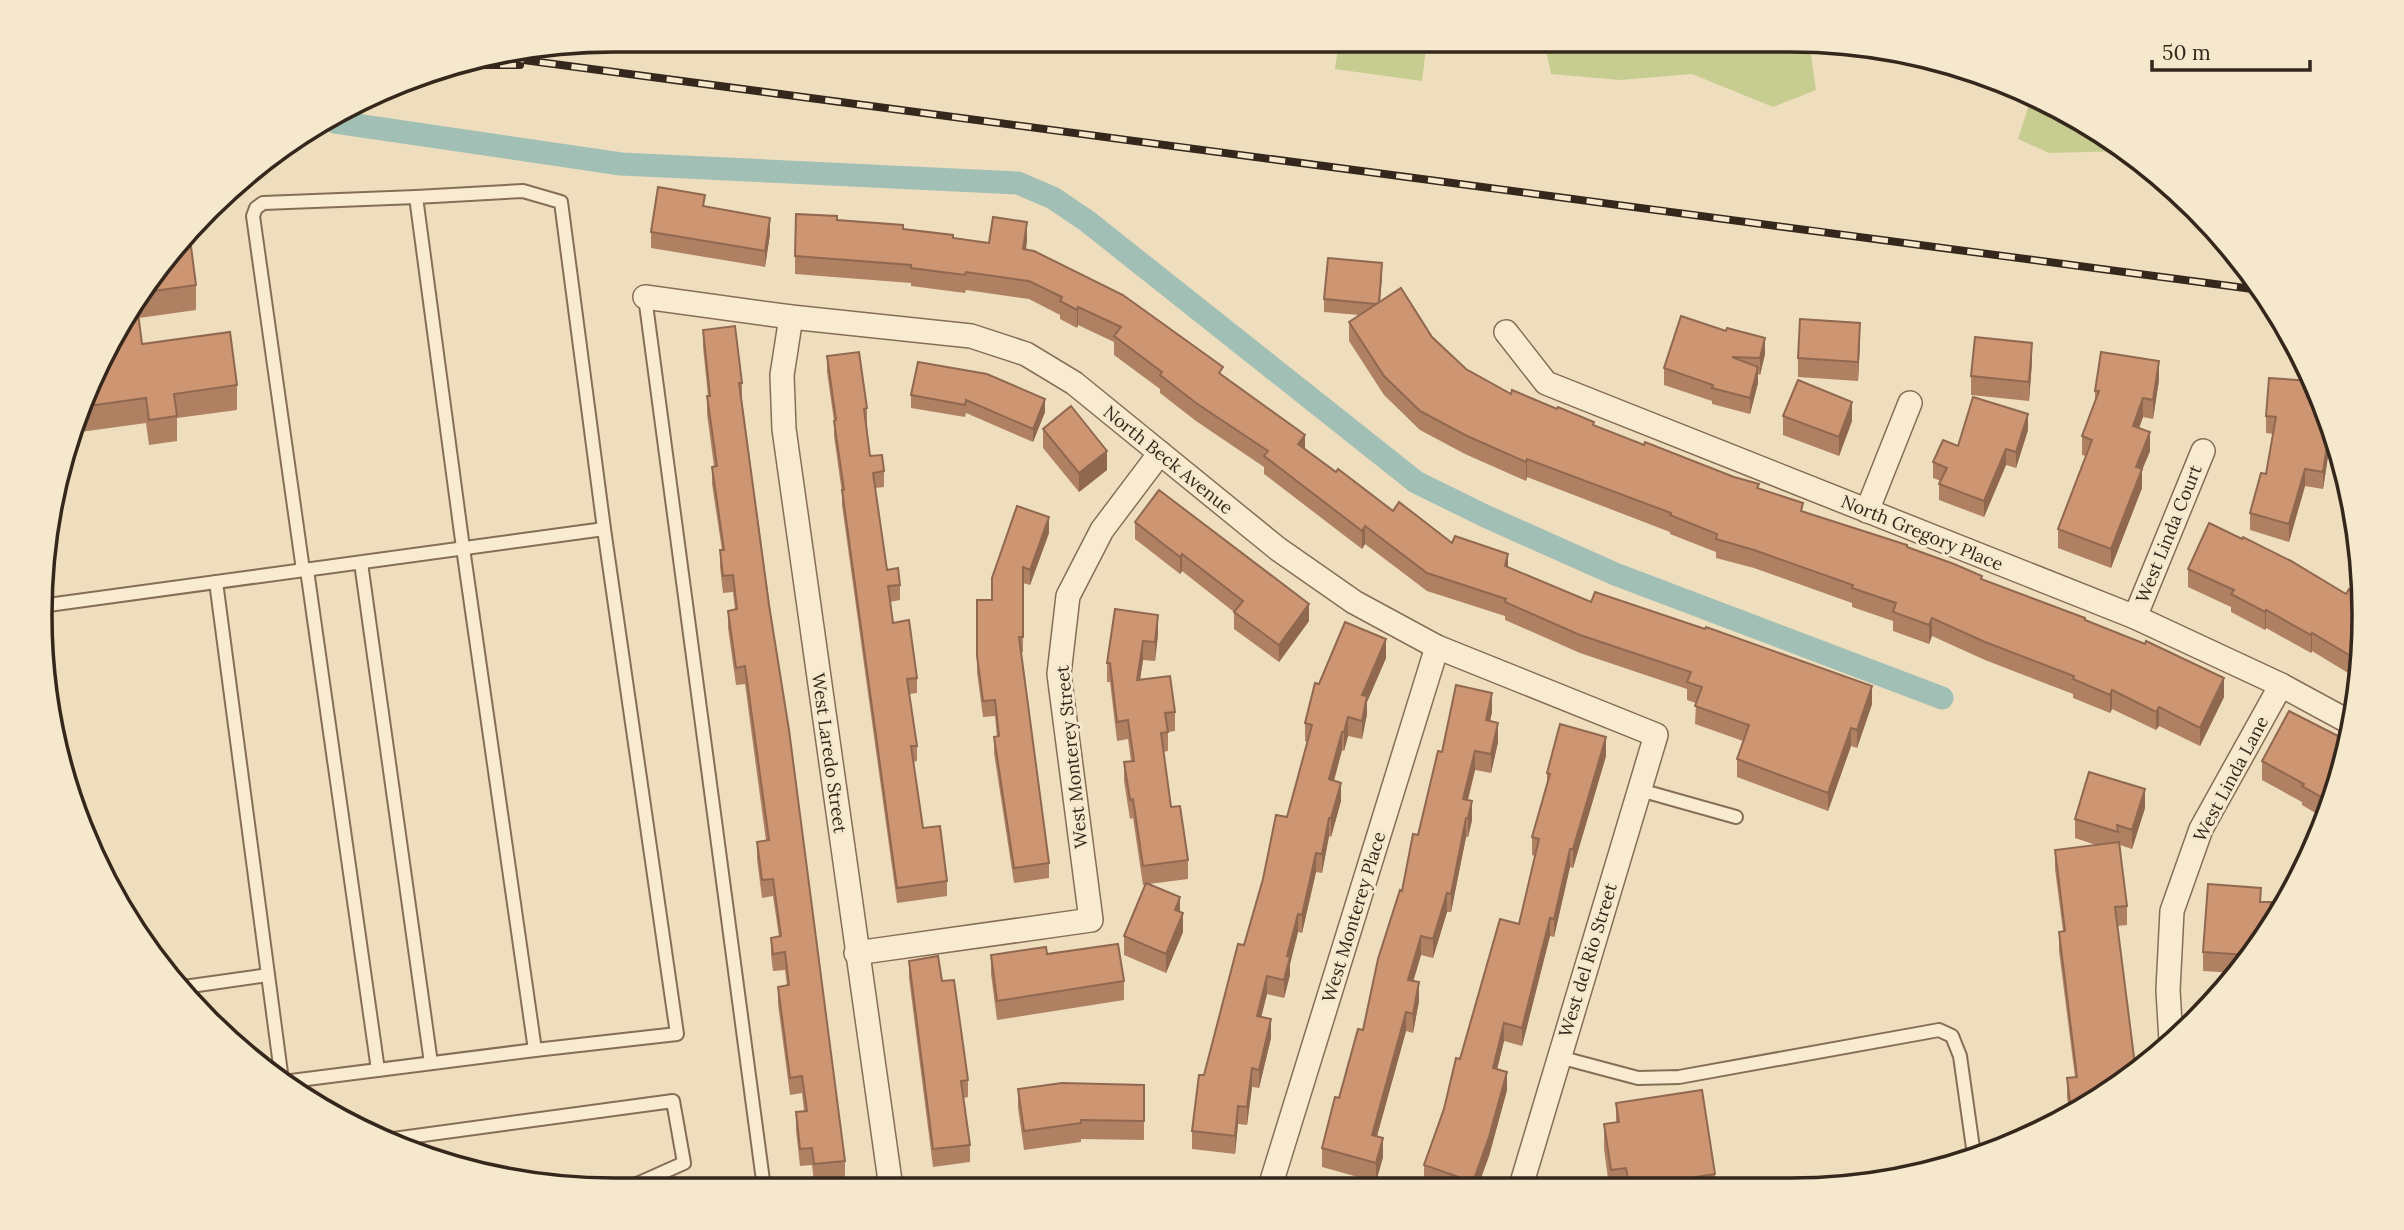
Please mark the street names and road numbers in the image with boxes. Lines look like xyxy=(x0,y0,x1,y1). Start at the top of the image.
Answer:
street label: North Beck Avenue xyxy=(1099,400,1238,519)
street label: West Linda Court xyxy=(2130,461,2207,606)
street label: North Gregory Place xyxy=(1838,490,2007,576)
street label: West Monterey Street xyxy=(1050,664,1093,850)
street label: West Laredo Street xyxy=(807,671,852,835)
street label: West Linda Lane xyxy=(2188,712,2273,846)
street label: West Monterey Place xyxy=(1317,829,1390,1005)
street label: West del Rio Street xyxy=(1553,880,1622,1040)

